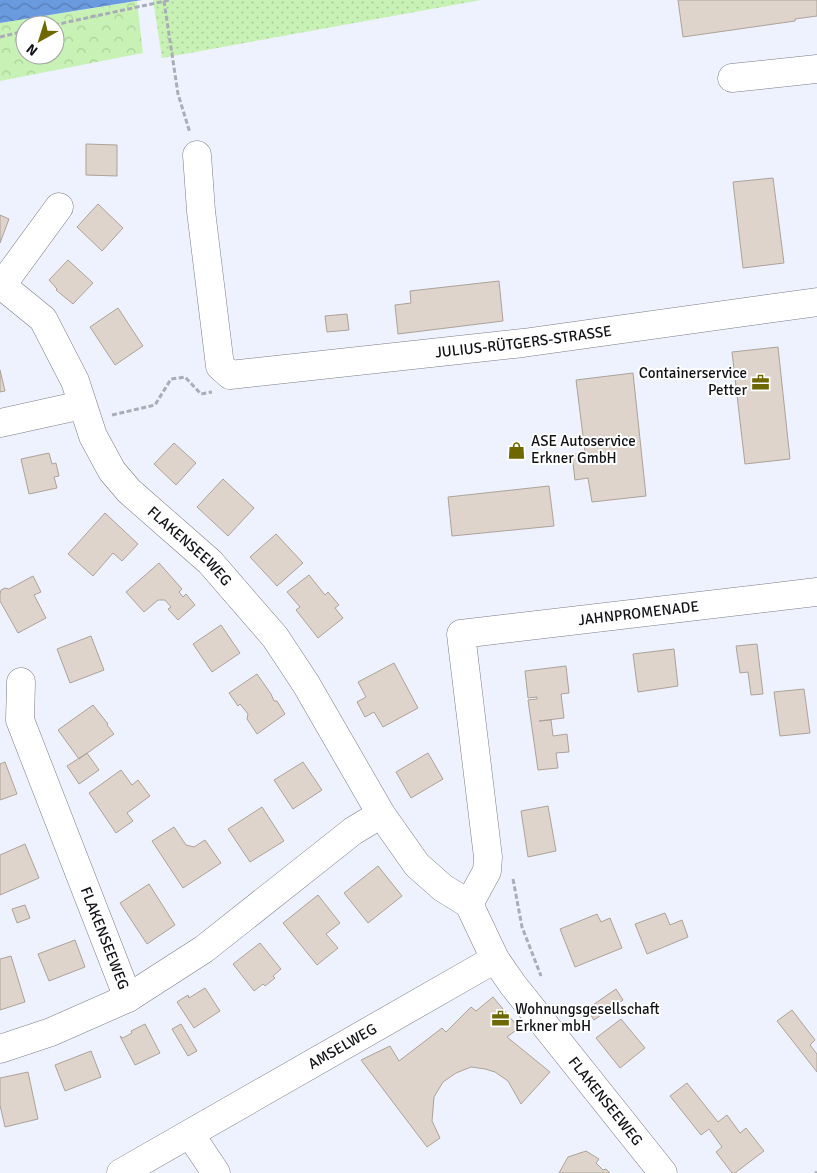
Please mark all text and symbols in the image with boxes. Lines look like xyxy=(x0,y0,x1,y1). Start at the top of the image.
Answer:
north arrow xyxy=(15,15,65,65)
text: N xyxy=(23,40,41,59)
street label: JULIUS-RÜTGERS-STRASSE xyxy=(434,322,613,362)
place label: Containerservice Petter xyxy=(639,364,747,399)
office icon: Containerservice Petter xyxy=(751,372,771,392)
place label: ASE Autoservice Erkner GmbH xyxy=(531,432,636,467)
shop icon: ASE Autoservice Erkner GmbH xyxy=(507,440,527,460)
street label: FLAKENSEEWEG xyxy=(144,502,235,589)
street label: JAHNPROMENADE xyxy=(577,597,700,629)
street label: FLAKENSEEWEG xyxy=(77,884,133,992)
place label: Wohnungsgesellschaft Erkner mbH xyxy=(515,1000,660,1035)
office icon: Wohnungsgesellschaft Erkner mbH xyxy=(491,1008,511,1028)
street label: AMSELWEG xyxy=(305,1020,380,1073)
street label: FLAKENSEEWEG xyxy=(565,1053,646,1149)

